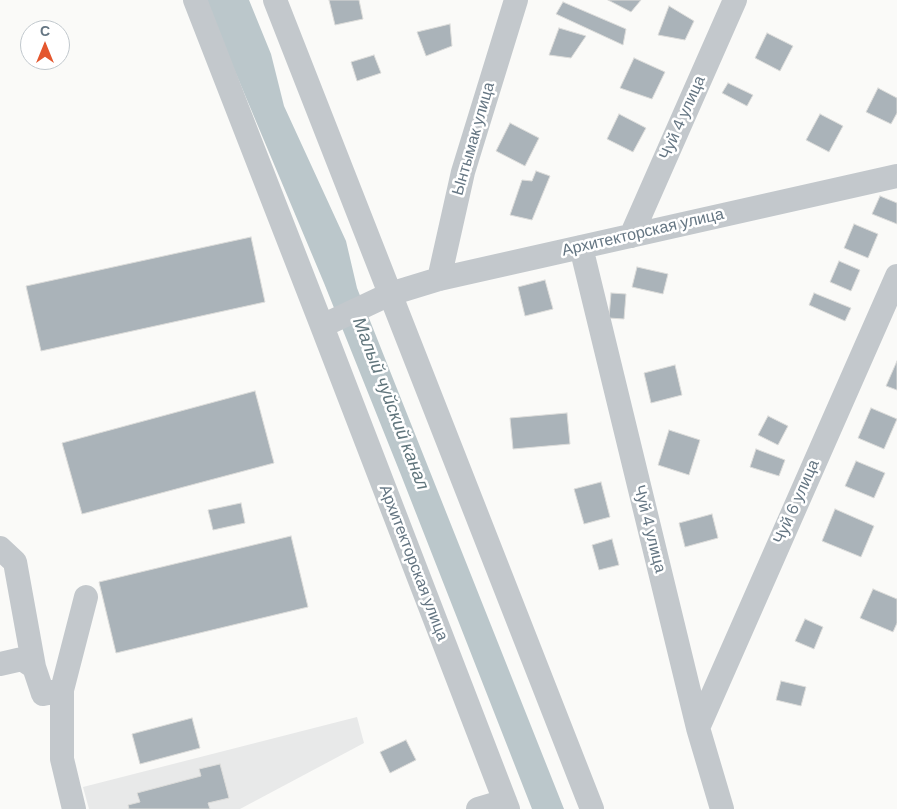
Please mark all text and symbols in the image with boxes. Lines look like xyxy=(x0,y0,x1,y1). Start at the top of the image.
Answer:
north arrow xyxy=(20,20,70,70)
text: С xyxy=(40,22,50,40)
street label: Чуй 4 улица xyxy=(656,73,710,163)
street label: Ынтымак улица xyxy=(449,80,499,198)
street label: Архитекторская улица xyxy=(560,205,726,261)
water label: Малый чуйский канал xyxy=(347,315,433,493)
street label: Чуй 6 улица xyxy=(770,457,824,547)
street label: Архитекторская улица xyxy=(374,482,452,644)
street label: Чуй 4 улица xyxy=(629,483,669,575)

